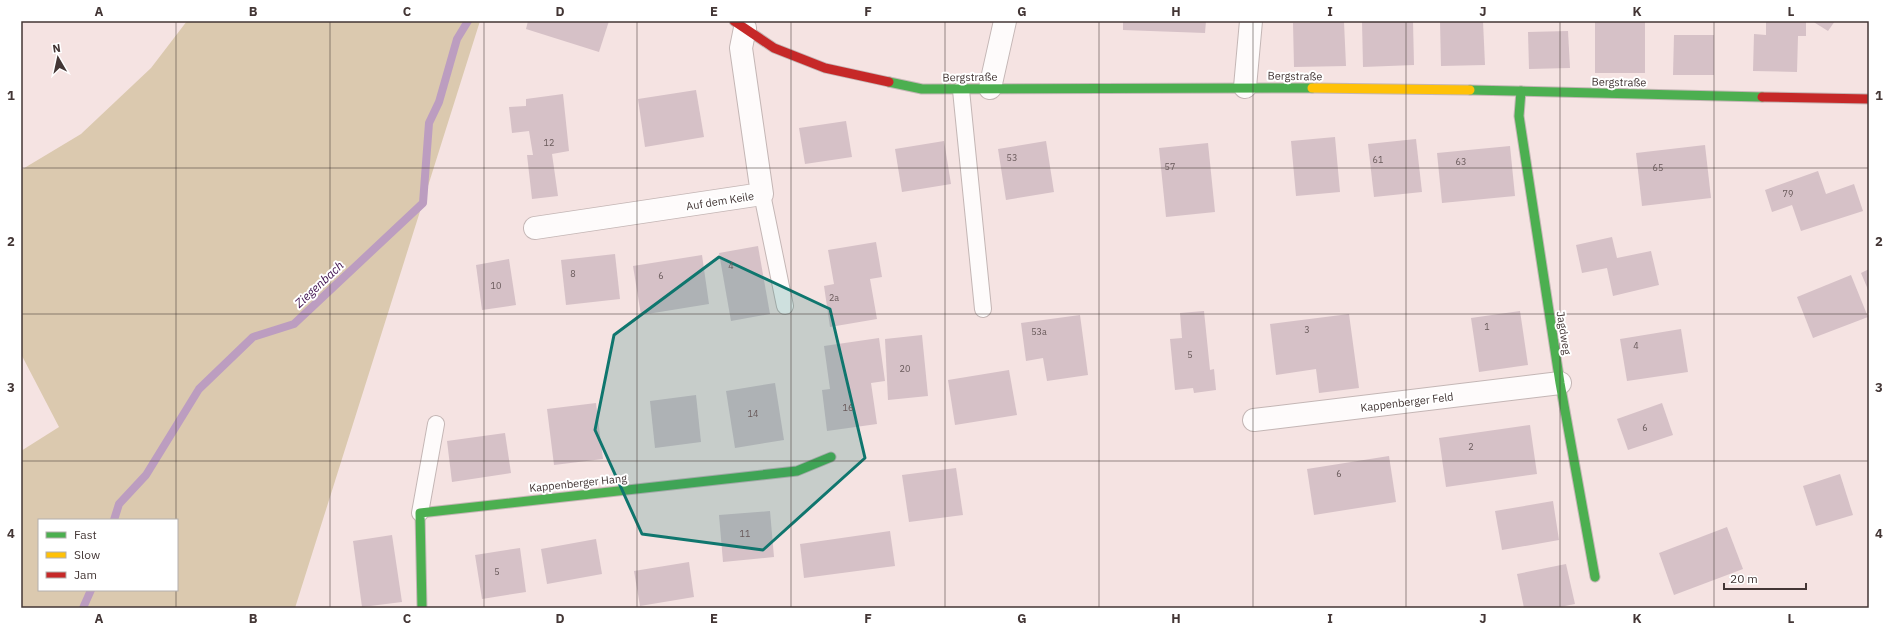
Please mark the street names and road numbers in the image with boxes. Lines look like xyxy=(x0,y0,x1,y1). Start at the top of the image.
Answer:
street label: Bergstraße xyxy=(1267,69,1323,83)
street label: Bergstraße xyxy=(942,70,998,84)
street label: Bergstraße xyxy=(1591,75,1647,89)
street label: Auf dem Keile xyxy=(685,189,755,213)
street label: Jagdweg xyxy=(1554,310,1574,356)
street label: Kappenberger Feld xyxy=(1360,389,1454,415)
street label: Kappenberger Hang xyxy=(529,471,628,495)

